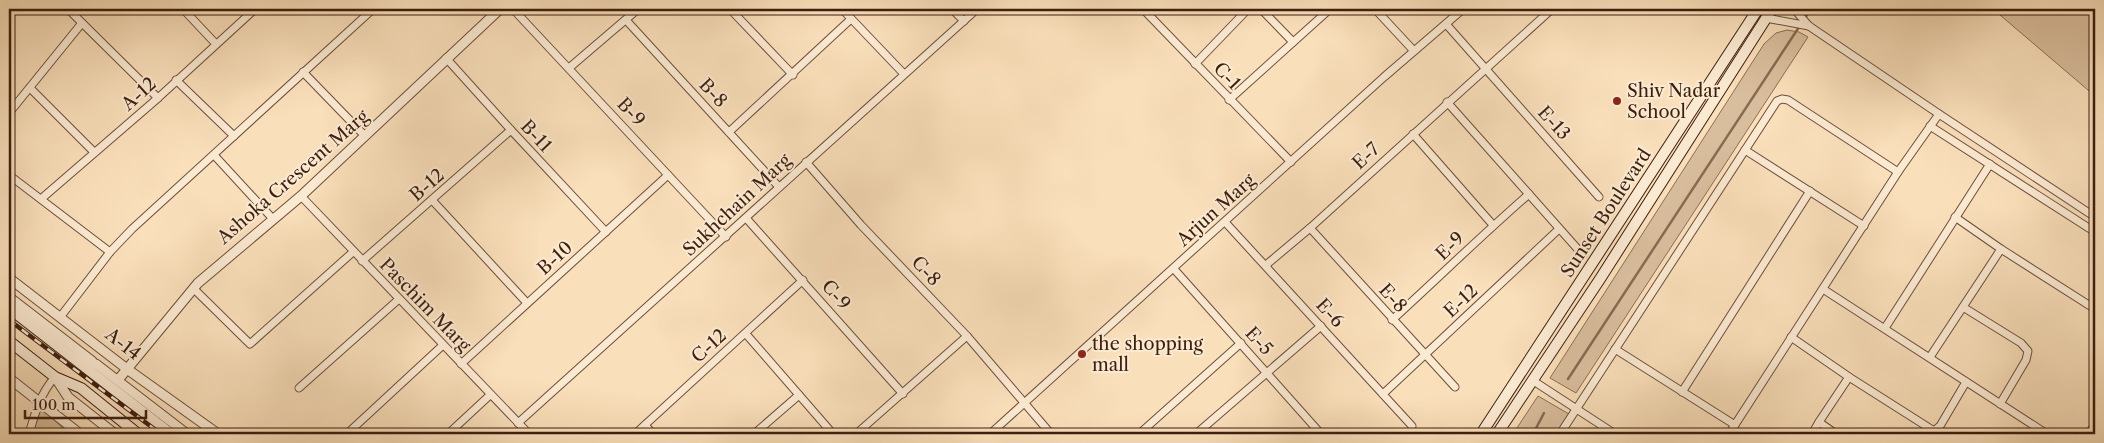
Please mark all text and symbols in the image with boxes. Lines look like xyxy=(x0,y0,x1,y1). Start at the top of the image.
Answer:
street label: C-1 xyxy=(1209,58,1245,95)
street label: A-12 xyxy=(116,73,161,116)
street label: B-8 xyxy=(694,74,732,112)
place label: Shiv Nadar School xyxy=(1627,80,1721,123)
street label: B-9 xyxy=(612,93,650,131)
marker: Shiv Nadar School xyxy=(1611,95,1623,107)
street label: E-13 xyxy=(1533,102,1575,144)
street label: Ashoka Crescent Marg xyxy=(212,105,374,249)
street label: B-11 xyxy=(516,115,557,157)
street label: E-7 xyxy=(1348,138,1384,174)
street label: Sunset Boulevard xyxy=(1556,144,1656,281)
street label: Sukhchain Marg xyxy=(678,149,796,261)
street label: B-12 xyxy=(405,164,449,206)
street label: Arjun Marg xyxy=(1172,169,1260,252)
street label: E-9 xyxy=(1431,227,1469,265)
street label: B-10 xyxy=(533,237,577,279)
street label: C-8 xyxy=(907,252,945,290)
street label: Paschim Marg xyxy=(375,254,475,357)
street label: C-9 xyxy=(817,275,855,315)
street label: E-8 xyxy=(1374,279,1412,317)
street label: E-12 xyxy=(1439,280,1483,322)
street label: E-6 xyxy=(1311,294,1349,332)
street label: E-5 xyxy=(1241,322,1277,360)
street label: A-14 xyxy=(100,323,145,365)
street label: C-12 xyxy=(687,324,731,368)
place label: the shopping mall xyxy=(1092,333,1204,376)
marker: the shopping mall xyxy=(1076,348,1088,360)
scale bar xyxy=(25,388,146,420)
text: 100 m xyxy=(32,395,75,414)

